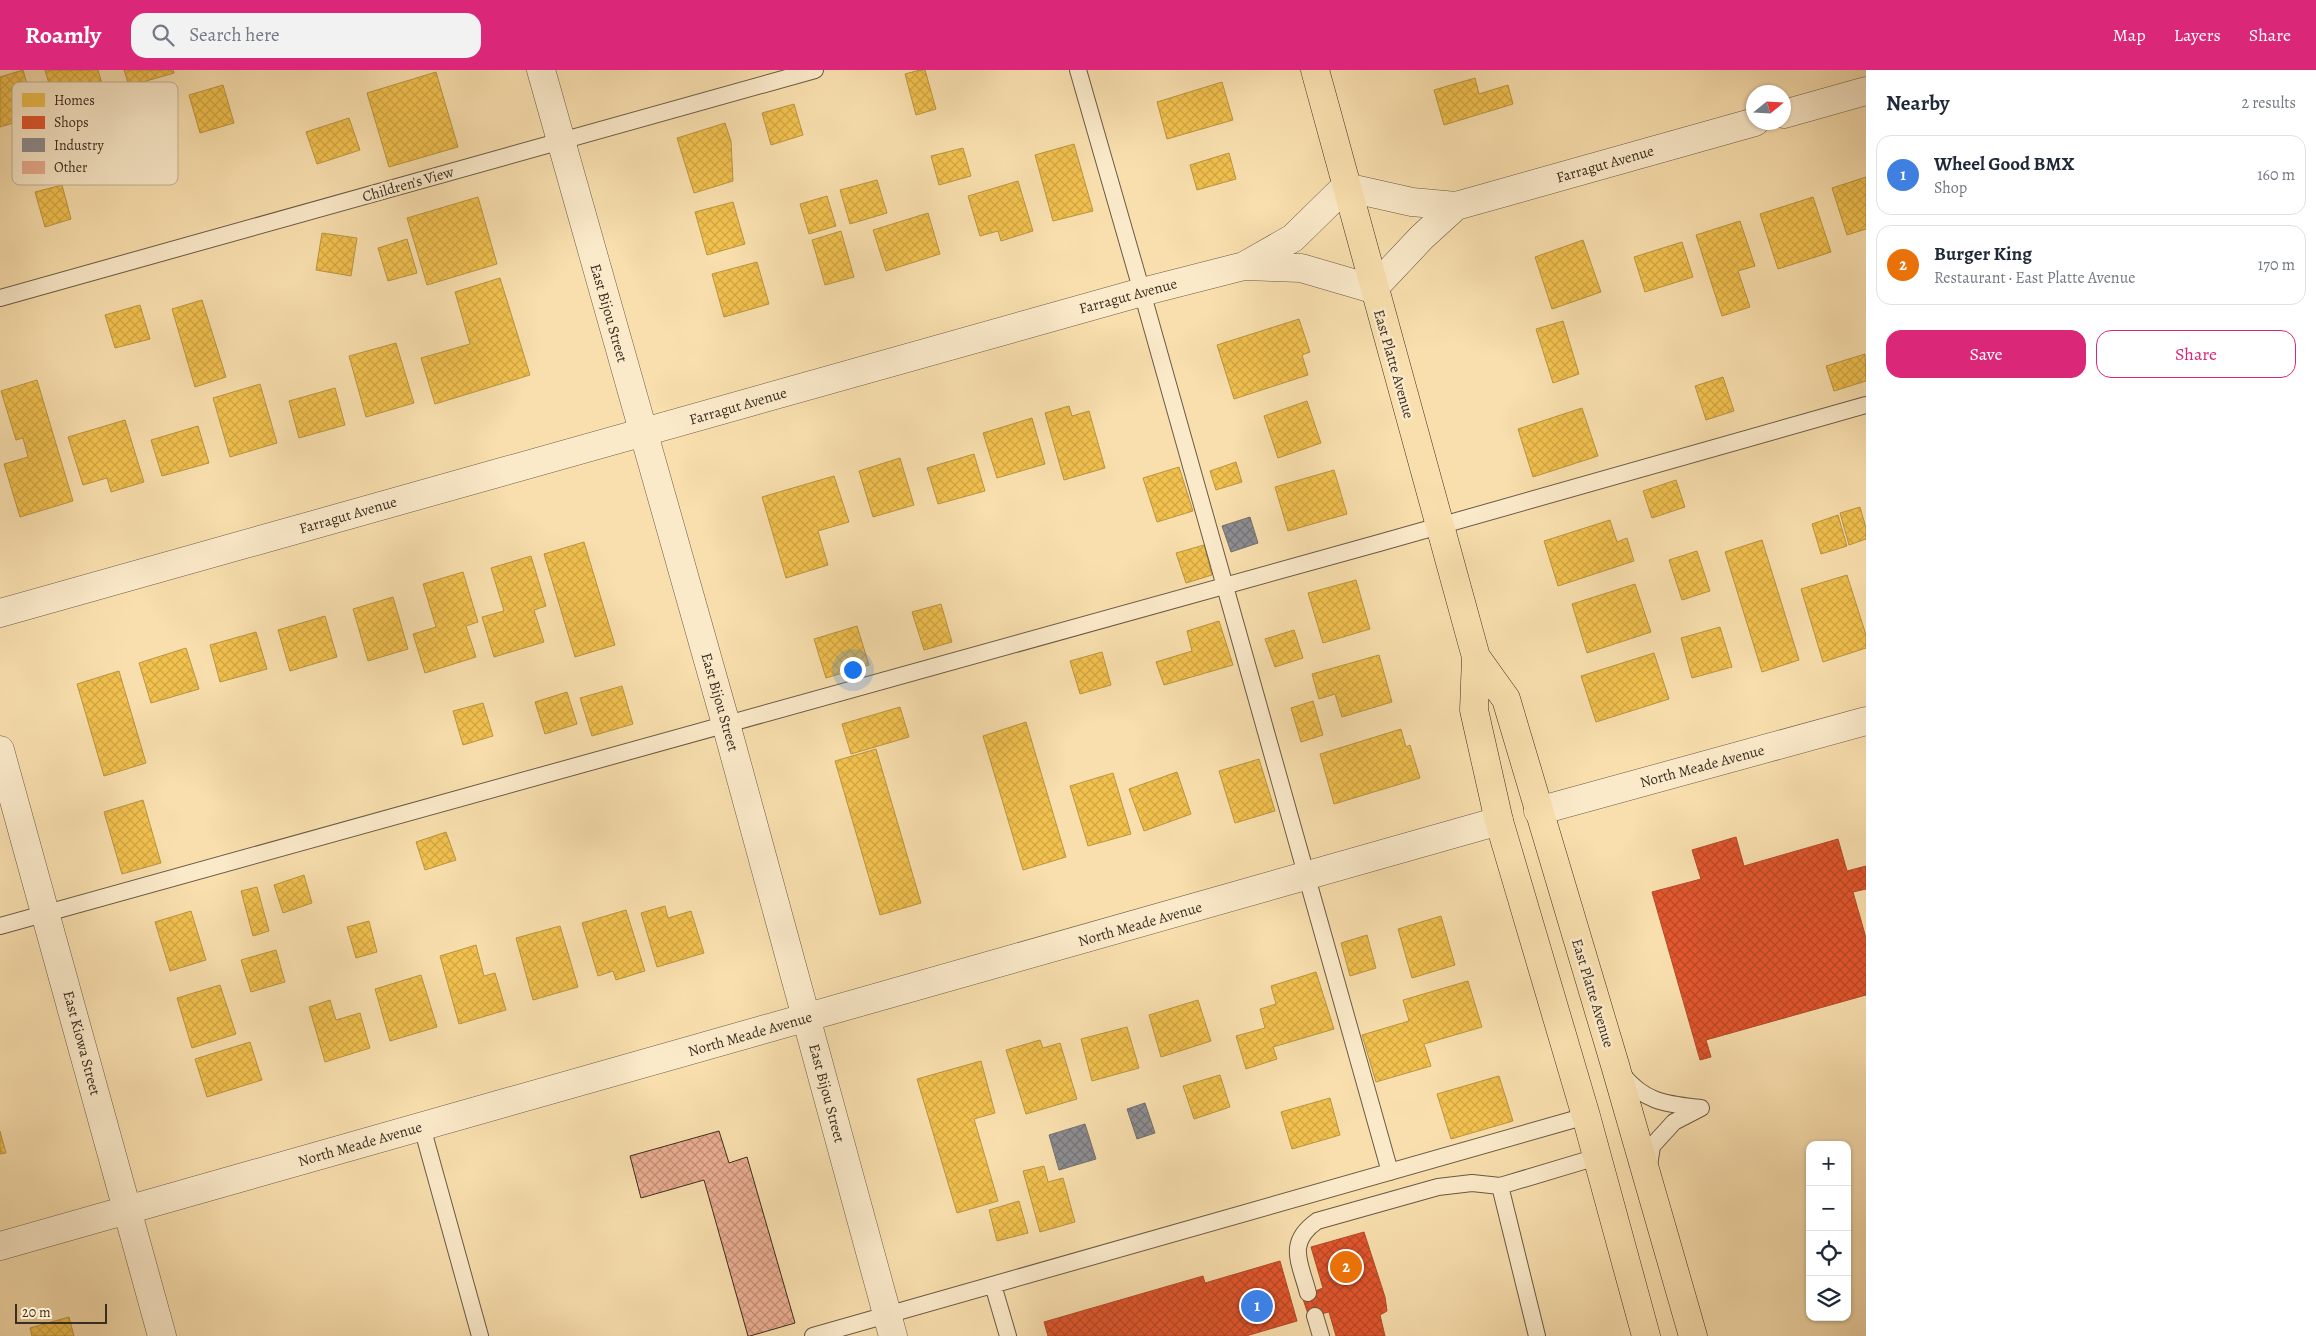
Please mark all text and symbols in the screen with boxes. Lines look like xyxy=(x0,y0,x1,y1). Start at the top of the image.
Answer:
search box xyxy=(131,13,481,58)
text: Roamly xyxy=(25,19,101,51)
icon: search xyxy=(149,21,177,49)
text: Search here xyxy=(189,22,280,48)
text: Map xyxy=(2113,23,2146,47)
text: Layers xyxy=(2174,23,2221,47)
text: Share xyxy=(2249,23,2291,47)
legend xyxy=(12,82,178,185)
north arrow xyxy=(1746,85,1791,130)
text: Nearby xyxy=(1886,89,1949,117)
text: Homes xyxy=(54,91,95,110)
text: 2 results xyxy=(2241,92,2296,114)
text: Shops xyxy=(54,113,89,132)
text: Industry xyxy=(54,136,104,155)
street label: Farragut Avenue xyxy=(1554,140,1656,187)
text: Wheel Good BMX xyxy=(1934,151,2074,177)
text: Other xyxy=(54,158,88,177)
street label: Children's View xyxy=(360,161,457,207)
text: 1 xyxy=(1900,164,1906,186)
text: 160 m xyxy=(2257,164,2295,186)
text: Shop xyxy=(1934,177,1967,199)
text: Burger King xyxy=(1934,241,2032,267)
text: 2 xyxy=(1899,254,1907,276)
text: 170 m xyxy=(2258,254,2295,276)
street label: East Bijou Street xyxy=(585,261,633,365)
text: Restaurant · East Platte Avenue xyxy=(1934,267,2135,289)
street label: Farragut Avenue xyxy=(1077,273,1179,319)
street label: East Platte Avenue xyxy=(1369,307,1419,421)
button: Save xyxy=(1886,330,2086,378)
button: Share xyxy=(2096,330,2296,378)
street label: Farragut Avenue xyxy=(687,382,789,429)
street label: Farragut Avenue xyxy=(297,491,399,538)
street label: East Bijou Street xyxy=(696,650,744,754)
your location xyxy=(840,657,866,683)
street label: North Meade Avenue xyxy=(1638,740,1767,792)
street label: North Meade Avenue xyxy=(1076,897,1205,951)
street label: East Platte Avenue xyxy=(1567,936,1619,1050)
street label: East Kiowa Street xyxy=(58,988,106,1098)
street label: North Meade Avenue xyxy=(686,1007,815,1061)
street label: East Bijou Street xyxy=(804,1041,850,1145)
street label: North Meade Avenue xyxy=(296,1117,425,1171)
map controls xyxy=(1806,1141,1851,1321)
button: + xyxy=(1806,1141,1851,1186)
button: − xyxy=(1806,1186,1851,1231)
button: locate xyxy=(1806,1231,1851,1276)
pin: 2 xyxy=(1330,1248,1362,1286)
button: layers xyxy=(1806,1276,1851,1321)
pin: 1 xyxy=(1241,1287,1273,1325)
scale bar xyxy=(15,1301,108,1324)
text: 20 m xyxy=(22,1303,51,1322)

